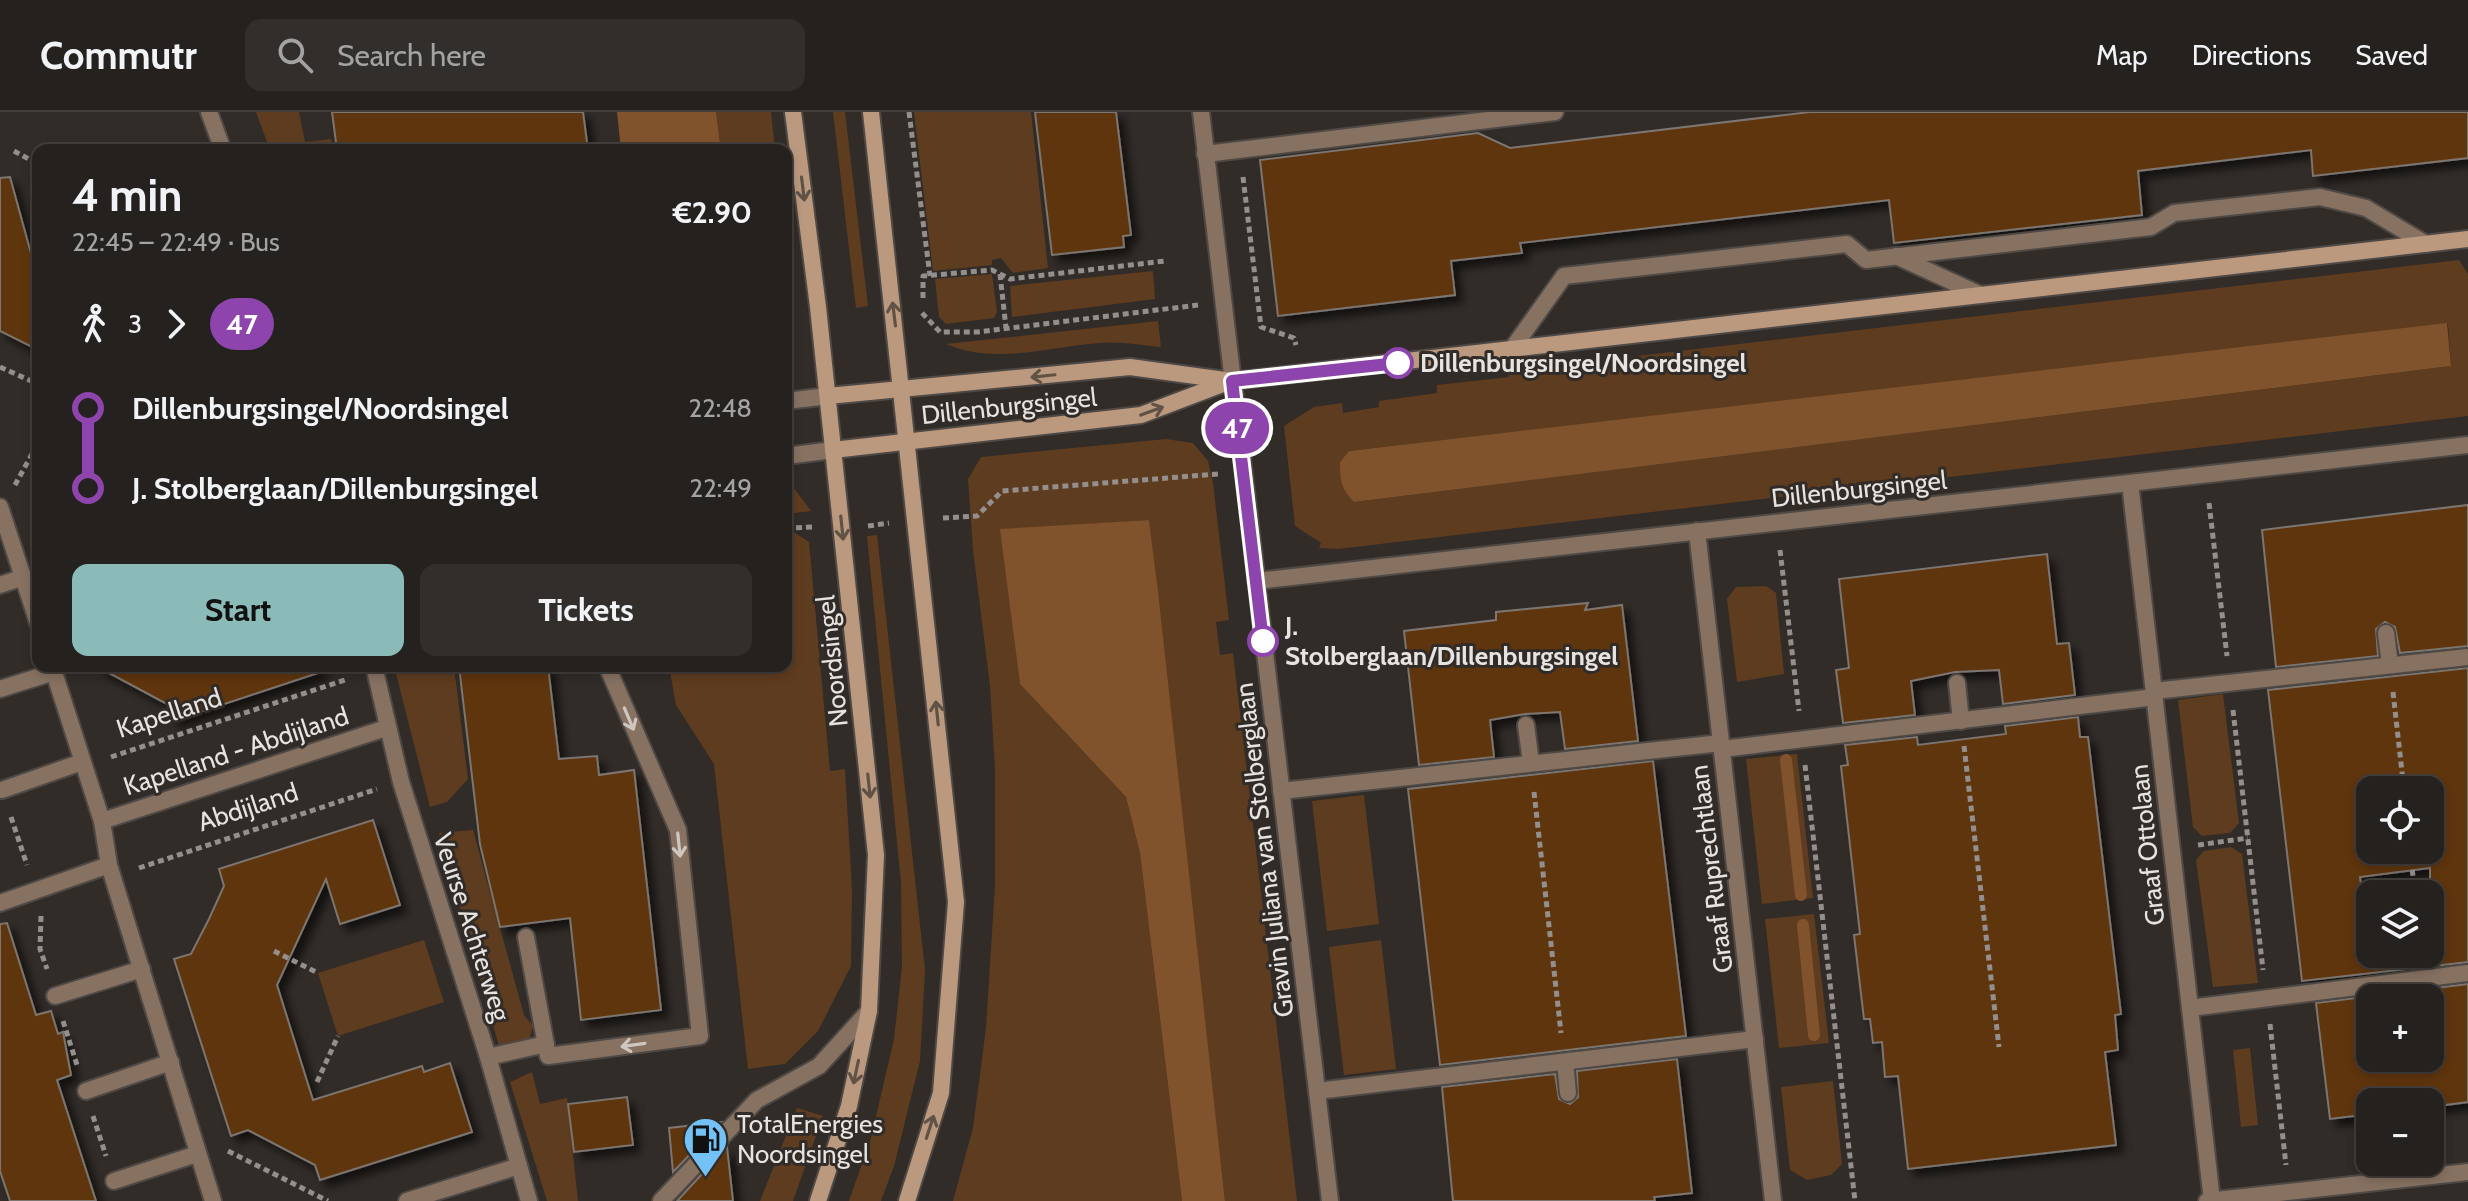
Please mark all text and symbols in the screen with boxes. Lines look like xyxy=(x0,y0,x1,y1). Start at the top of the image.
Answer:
search box xyxy=(245,19,805,91)
text: Commutr xyxy=(40,32,197,79)
icon: search xyxy=(273,33,317,77)
text: Search here xyxy=(337,37,486,74)
text: Map xyxy=(2096,38,2148,72)
text: Directions xyxy=(2192,38,2311,72)
text: Saved xyxy=(2355,38,2428,72)
text: 4 min xyxy=(72,169,182,222)
one-way arrow xyxy=(796,176,811,201)
text: €2.90 xyxy=(673,194,752,231)
text: 22:45 – 22:49 · Bus xyxy=(72,226,280,258)
one-way arrow xyxy=(887,301,902,328)
icon: walk xyxy=(72,302,116,346)
icon: forward xyxy=(154,302,198,346)
text: 47 xyxy=(226,307,258,341)
text: 3 xyxy=(128,308,142,340)
place label: Dillenburgsingel/Noordsingel xyxy=(1420,347,1747,379)
marker: Dillenburgsingel/Noordsingel xyxy=(1383,348,1413,378)
one-way arrow xyxy=(1030,368,1057,383)
street label: Dillenburgsingel xyxy=(920,381,1098,431)
text: Dillenburgsingel/Noordsingel xyxy=(132,390,509,427)
text: 22:48 xyxy=(689,392,752,424)
one-way arrow xyxy=(1139,402,1164,417)
line badge: 47 xyxy=(1201,402,1273,454)
text: 47 xyxy=(1221,411,1253,445)
street label: Dillenburgsingel xyxy=(1770,464,1948,514)
text: J. Stolberglaan/Dillenburgsingel xyxy=(132,470,538,507)
text: 22:49 xyxy=(690,472,752,504)
one-way arrow xyxy=(834,514,849,541)
button: Start xyxy=(72,564,404,656)
button: Tickets xyxy=(420,564,752,656)
street label: Noordsingel xyxy=(809,594,855,728)
place label: J. Stolberglaan/Dillenburgsingel xyxy=(1284,610,1618,672)
marker: J. Stolberglaan/Dillenburgsingel xyxy=(1248,626,1278,656)
street label: Kapelland xyxy=(112,681,226,745)
street label: Gravin Juliana van Stolberglaan xyxy=(1228,681,1300,1019)
street label: Kapelland - Abdijland xyxy=(119,699,353,803)
one-way arrow xyxy=(929,700,944,727)
one-way arrow xyxy=(623,707,638,731)
street label: Graaf Ruprechtlaan xyxy=(1682,763,1740,975)
street label: Graaf Ottolaan xyxy=(2123,763,2171,927)
one-way arrow xyxy=(861,772,876,799)
street label: Abdijland xyxy=(194,776,302,838)
map controls xyxy=(2356,776,2444,1176)
button: locate xyxy=(2356,776,2444,864)
street label: Veurse Achterweg xyxy=(427,829,518,1026)
one-way arrow xyxy=(672,831,687,858)
button: layers xyxy=(2356,880,2444,968)
button: + xyxy=(2356,984,2444,1072)
one-way arrow xyxy=(621,1038,646,1053)
one-way arrow xyxy=(848,1059,863,1085)
button: − xyxy=(2356,1088,2444,1176)
place label: TotalEnergies Noordsingel xyxy=(737,1108,883,1170)
one-way arrow xyxy=(924,1114,939,1139)
fuel station icon: TotalEnergies Noordsingel xyxy=(682,1115,730,1178)

